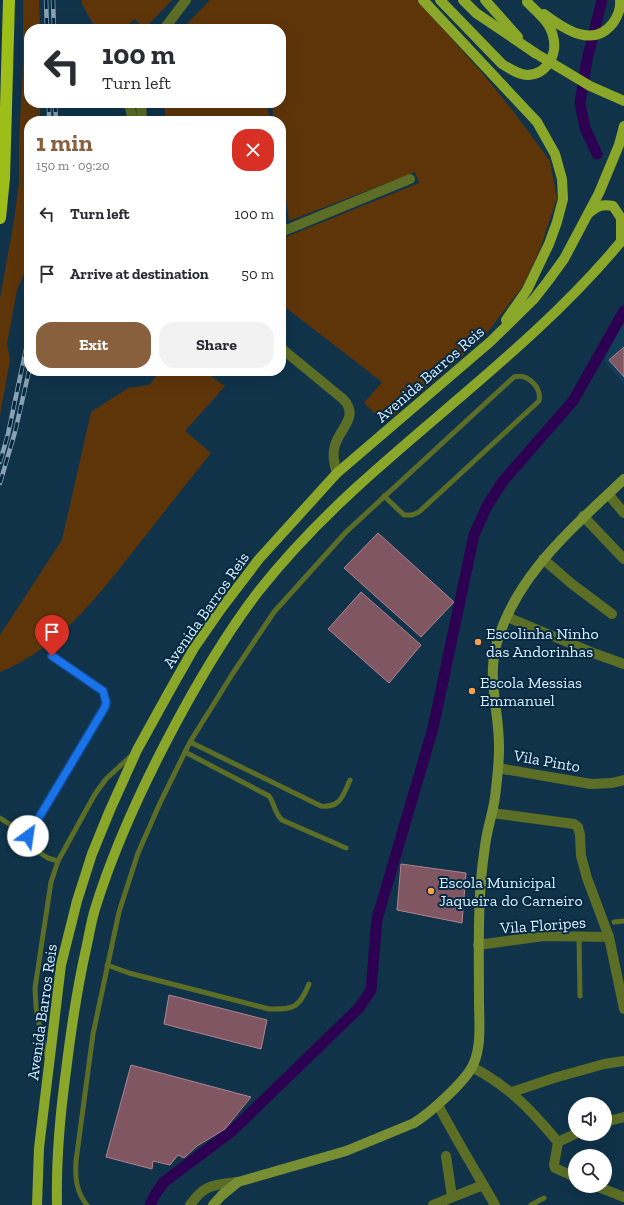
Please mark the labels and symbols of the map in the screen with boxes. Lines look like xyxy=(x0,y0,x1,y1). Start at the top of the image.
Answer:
street label: Avenida Barros Reis xyxy=(372,322,488,426)
street label: Avenida Barros Reis xyxy=(159,548,253,672)
pin xyxy=(35,615,69,656)
place label: Escolinha Ninho das Andorinhas xyxy=(486,624,599,661)
marker: Escolinha Ninho das Andorinhas xyxy=(473,637,483,647)
place label: Escola Messias Emmanuel xyxy=(480,673,582,710)
marker: Escola Messias Emmanuel xyxy=(467,686,477,696)
street label: Vila Pinto xyxy=(511,746,582,776)
position arrow xyxy=(7,815,49,857)
place label: Escola Municipal Jaqueira do Carneiro xyxy=(439,873,583,910)
marker: Escola Municipal Jaqueira do Carneiro xyxy=(426,886,436,896)
street label: Vila Floripes xyxy=(498,913,587,938)
street label: Avenida Barros Reis xyxy=(23,943,61,1081)

